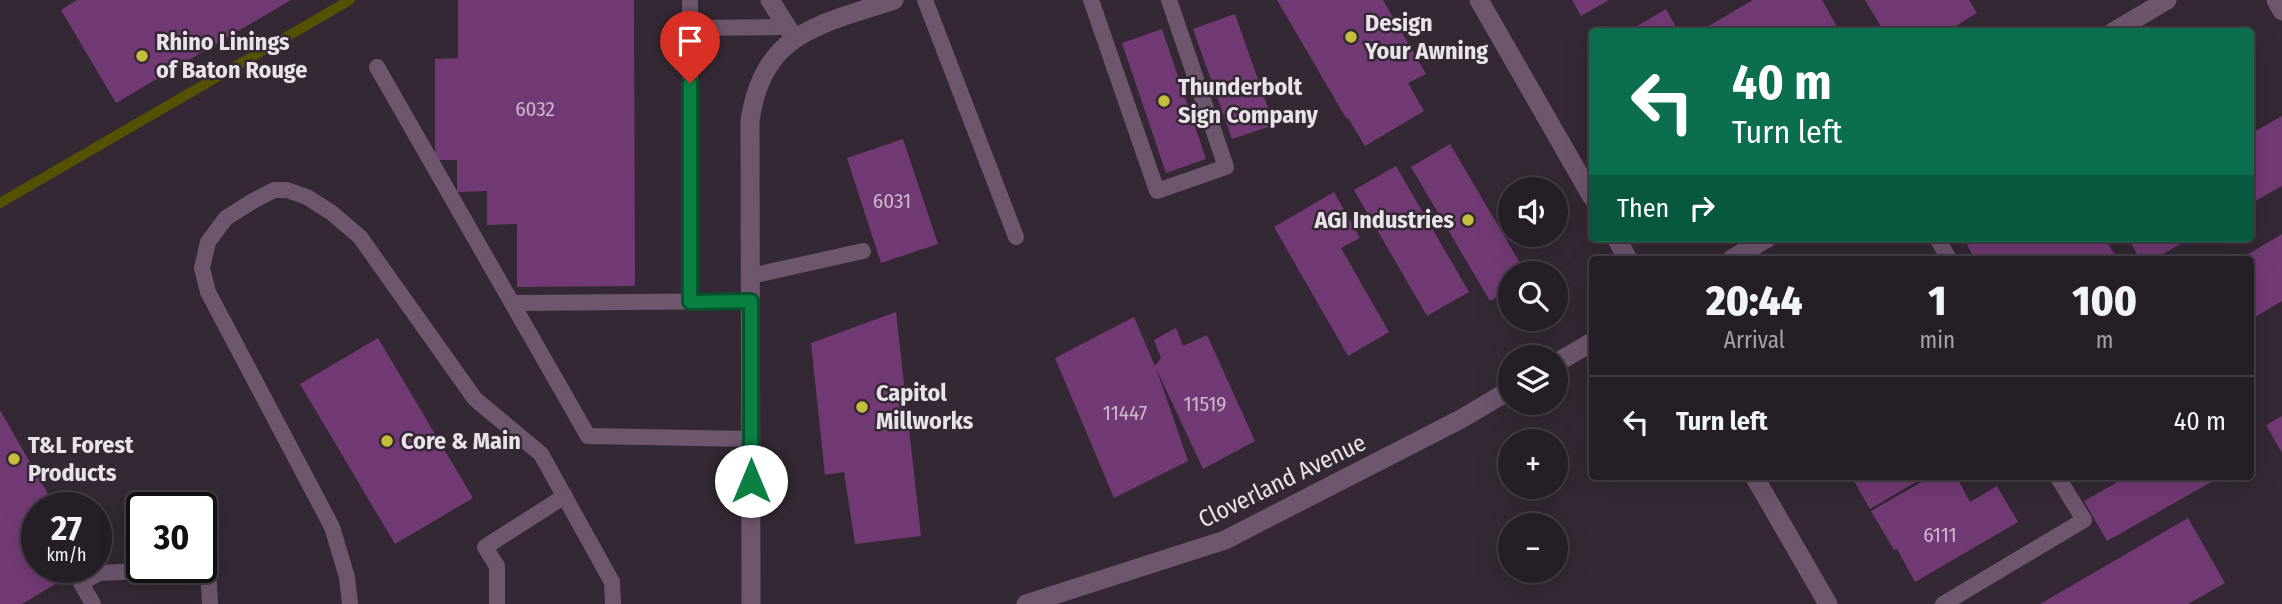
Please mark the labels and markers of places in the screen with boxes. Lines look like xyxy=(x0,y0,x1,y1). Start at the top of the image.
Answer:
place label: Design Your Awning xyxy=(1364,9,1488,65)
pin xyxy=(660,11,720,83)
place label: Rhino Linings of Baton Rouge xyxy=(156,28,307,84)
marker: Design Your Awning xyxy=(1343,29,1359,45)
marker: Rhino Linings of Baton Rouge xyxy=(134,48,150,64)
place label: Thunderbolt Sign Company xyxy=(1178,73,1319,129)
marker: Thunderbolt Sign Company xyxy=(1156,93,1172,109)
place label: AGI Industries xyxy=(1313,206,1454,234)
marker: AGI Industries xyxy=(1460,212,1476,228)
place label: Capitol Millworks xyxy=(876,379,974,435)
marker: Capitol Millworks xyxy=(854,399,870,415)
place label: Core & Main xyxy=(401,427,521,455)
place label: T&L Forest Products xyxy=(28,431,134,487)
marker: Core & Main xyxy=(379,433,395,449)
marker: T&L Forest Products xyxy=(6,451,22,467)

